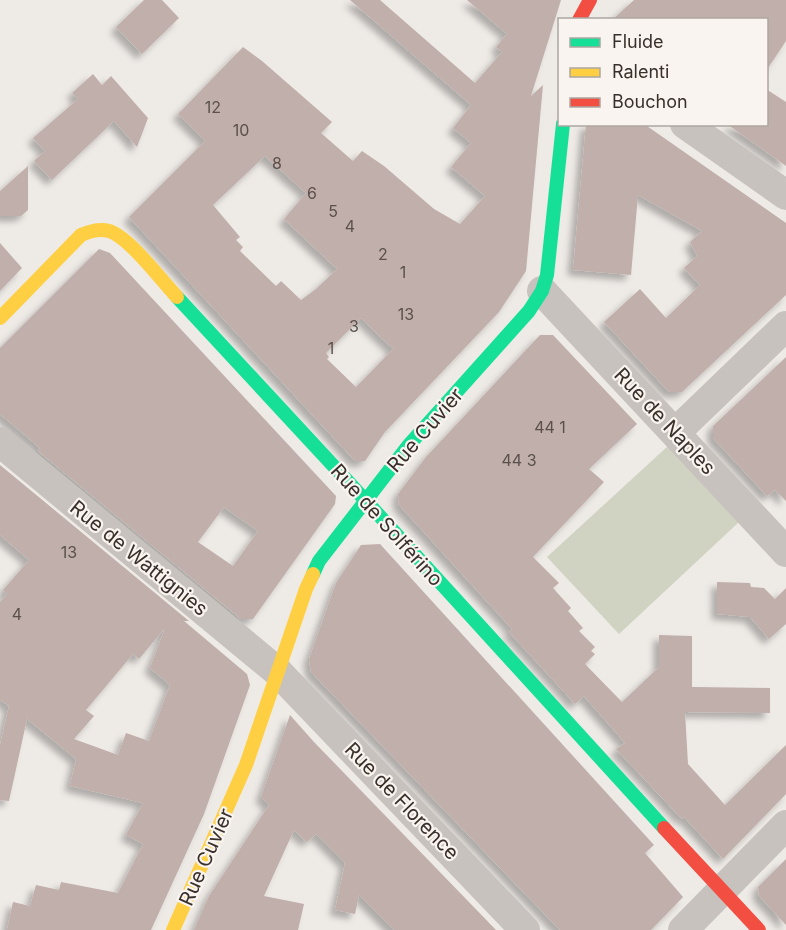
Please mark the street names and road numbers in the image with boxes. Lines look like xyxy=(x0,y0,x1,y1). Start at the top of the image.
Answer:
street label: Rue de Naples xyxy=(609,363,721,479)
street label: Rue Cuvier xyxy=(382,383,468,477)
street label: Rue de Solférino xyxy=(326,459,448,591)
street label: Rue de Wattignies xyxy=(65,495,213,621)
street label: Rue de Florence xyxy=(340,737,464,865)
street label: Rue Cuvier xyxy=(174,804,238,909)

